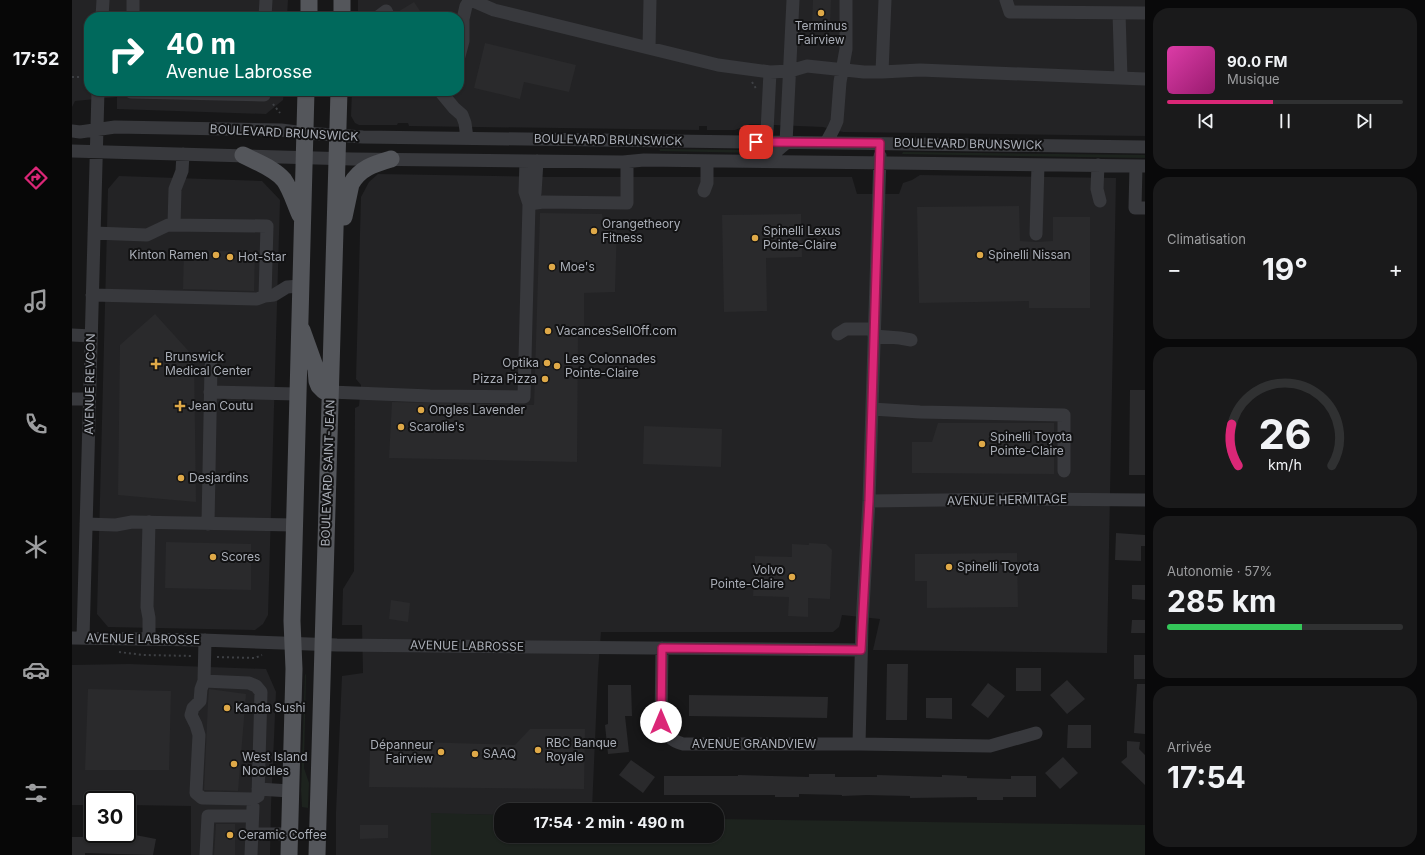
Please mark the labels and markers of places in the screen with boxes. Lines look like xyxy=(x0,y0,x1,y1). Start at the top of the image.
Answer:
marker: Terminus Fairview xyxy=(816,8,826,18)
place label: Terminus Fairview xyxy=(795,18,847,47)
pin xyxy=(739,125,773,159)
place label: Orangetheory Fitness xyxy=(602,216,681,245)
place label: Spinelli Lexus Pointe-Claire xyxy=(763,223,841,252)
marker: Orangetheory Fitness xyxy=(589,226,599,236)
marker: Spinelli Lexus Pointe-Claire xyxy=(750,233,760,243)
place label: Kinton Ramen xyxy=(129,247,208,262)
place label: Spinelli Nissan xyxy=(988,247,1071,262)
place label: Hot-Star xyxy=(238,249,287,264)
marker: Kinton Ramen xyxy=(211,250,221,260)
marker: Spinelli Nissan xyxy=(975,250,985,260)
marker: Hot-Star xyxy=(225,252,235,262)
place label: Moe's xyxy=(560,259,595,274)
marker: Moe's xyxy=(547,262,557,272)
place label: VacancesSellOff.com xyxy=(556,323,677,338)
marker: VacancesSellOff.com xyxy=(543,326,553,336)
place label: Brunswick Medical Center xyxy=(165,349,252,378)
place label: Les Colonnades Pointe-Claire xyxy=(565,351,656,380)
place label: Optika xyxy=(502,355,539,370)
marker: Brunswick Medical Center xyxy=(150,358,162,370)
marker: Optika xyxy=(542,358,552,368)
marker: Les Colonnades Pointe-Claire xyxy=(552,361,562,371)
place label: Pizza Pizza xyxy=(473,371,537,386)
marker: Pizza Pizza xyxy=(540,374,550,384)
place label: Jean Coutu xyxy=(188,398,253,413)
marker: Jean Coutu xyxy=(175,401,185,411)
place label: Ongles Lavender xyxy=(429,402,526,417)
marker: Ongles Lavender xyxy=(416,405,426,415)
place label: Scarolie's xyxy=(409,419,465,434)
marker: Scarolie's xyxy=(396,422,406,432)
place label: Spinelli Toyota Pointe-Claire xyxy=(990,429,1072,458)
marker: Spinelli Toyota Pointe-Claire xyxy=(977,439,987,449)
place label: Desjardins xyxy=(189,470,249,485)
marker: Desjardins xyxy=(176,473,186,483)
place label: Scores xyxy=(221,549,260,564)
marker: Scores xyxy=(208,552,218,562)
place label: Spinelli Toyota xyxy=(957,559,1039,574)
place label: Volvo Pointe-Claire xyxy=(710,562,784,591)
marker: Spinelli Toyota xyxy=(944,562,954,572)
marker: Volvo Pointe-Claire xyxy=(787,572,797,582)
place label: Kanda Sushi xyxy=(235,700,306,715)
marker: Kanda Sushi xyxy=(222,703,232,713)
place label: RBC Banque Royale xyxy=(546,735,617,764)
place label: Dépanneur Fairview xyxy=(370,737,433,766)
marker: RBC Banque Royale xyxy=(533,745,543,755)
place label: SAAQ xyxy=(483,746,516,761)
marker: Dépanneur Fairview xyxy=(436,747,446,757)
place label: West Island Noodles xyxy=(242,749,307,778)
marker: SAAQ xyxy=(470,749,480,759)
marker: West Island Noodles xyxy=(229,759,239,769)
place label: Ceramic Coffee xyxy=(238,827,327,842)
marker: Ceramic Coffee xyxy=(225,830,235,840)

